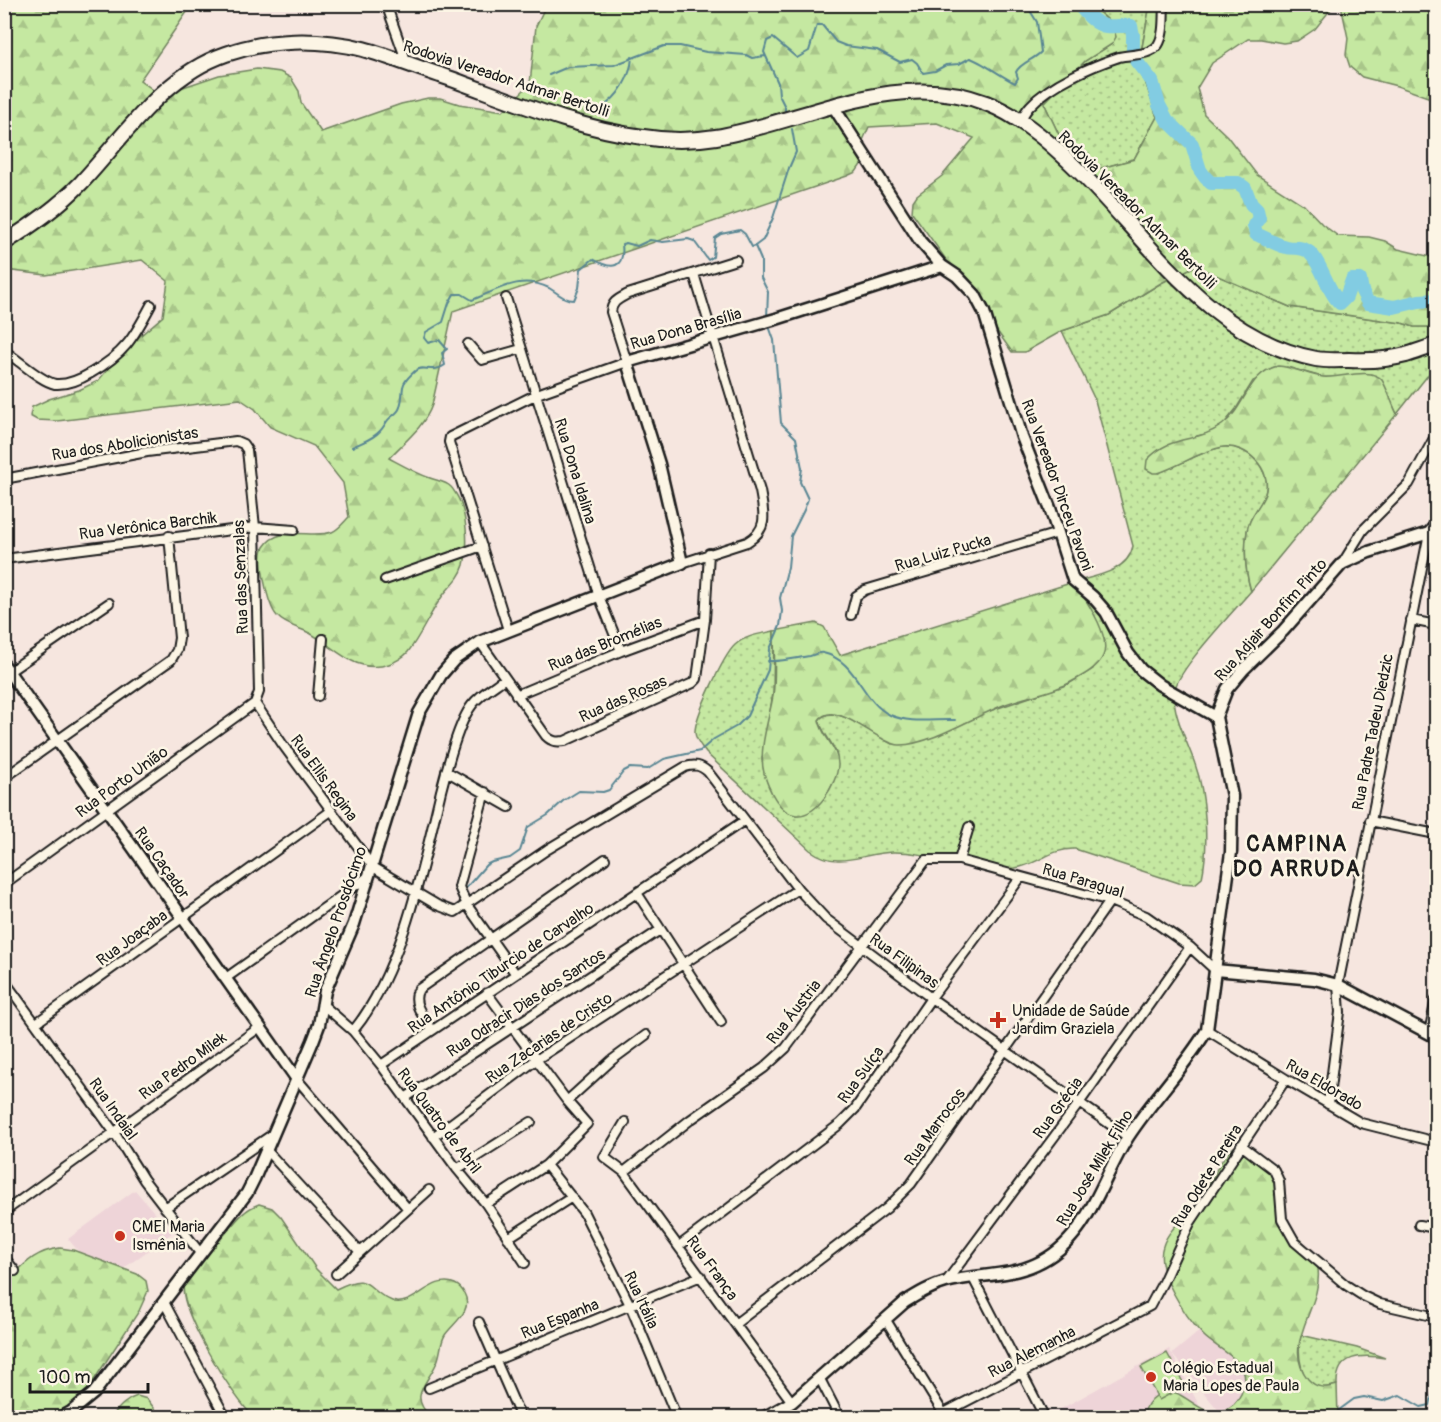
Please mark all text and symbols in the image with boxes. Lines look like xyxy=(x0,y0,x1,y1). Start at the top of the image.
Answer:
street label: Rodovia Vereador Admar Bertolli xyxy=(400,36,612,122)
street label: Rodovia Vereador Admar Bertolli xyxy=(1054,127,1220,293)
street label: Rua Dona Brasília xyxy=(628,304,744,354)
street label: Rua Vereador Dirceu Pavoni xyxy=(1017,397,1097,574)
street label: Rua Dona Idalina xyxy=(549,416,601,526)
street label: Rua dos Abolicionistas xyxy=(50,423,200,465)
street label: Rua Verônica Barchik xyxy=(78,508,218,544)
street label: Rua das Senzalas xyxy=(229,520,253,634)
street label: Rua Luiz Pucka xyxy=(893,530,993,576)
street label: Rua Adjair Bonfim Pinto xyxy=(1210,554,1332,686)
street label: Rua das Bromélias xyxy=(545,612,665,676)
street label: Rua Padre Tadeu Diedzic xyxy=(1348,652,1398,812)
street label: Rua das Rosas xyxy=(576,671,670,727)
street label: Rua Ellis Regina xyxy=(286,731,362,825)
street label: Rua Porto União xyxy=(72,742,172,822)
street label: Rua Caçador xyxy=(130,823,194,903)
district label: CAMPINA DO ARRUDA xyxy=(1233,830,1361,883)
street label: Rua Ângelo Prosdócimo xyxy=(301,843,371,1000)
street label: Rua Paragual xyxy=(1040,859,1126,903)
street label: Rua Antônio Tiburcio de Carvalho xyxy=(404,898,598,1038)
street label: Rua Joaçaba xyxy=(93,906,171,970)
street label: Rua Filipinas xyxy=(865,929,943,993)
street label: Rua Odracir Dias dos Santos xyxy=(443,944,609,1062)
street label: Rua Áustria xyxy=(763,976,825,1048)
street label: Rua Zacarias de Cristo xyxy=(482,988,617,1088)
place label: Unidade de Saúde Jardim Graziela xyxy=(1012,1001,1130,1039)
marker: Unidade de Saúde Jardim Graziela xyxy=(989,1011,1007,1029)
street label: Rua Pedro Milek xyxy=(135,1027,231,1104)
street label: Rua Suíça xyxy=(834,1043,888,1107)
street label: Rua Eldorado xyxy=(1282,1055,1366,1115)
street label: Rua Quatro de Abril xyxy=(393,1064,485,1178)
street label: Rua Grécia xyxy=(1029,1073,1087,1143)
street label: Rua Indaial xyxy=(84,1074,142,1144)
street label: Rua Marrocos xyxy=(900,1084,970,1170)
street label: Rua José Milek Filho xyxy=(1052,1106,1138,1230)
street label: Rua Odete Pereira xyxy=(1167,1121,1247,1231)
place label: CMEI Maria Ismênia xyxy=(132,1217,205,1255)
marker: CMEI Maria Ismênia xyxy=(113,1229,127,1243)
street label: Rua França xyxy=(682,1232,742,1304)
street label: Rua Itália xyxy=(619,1268,663,1332)
street label: Rua Espanha xyxy=(518,1294,602,1344)
street label: Rua Alemanha xyxy=(985,1321,1079,1383)
scale bar xyxy=(30,1356,148,1394)
place label: Colégio Estadual Maria Lopes de Paula xyxy=(1163,1358,1299,1396)
text: 100 m xyxy=(39,1366,91,1389)
marker: Colégio Estadual Maria Lopes de Paula xyxy=(1144,1370,1158,1384)

